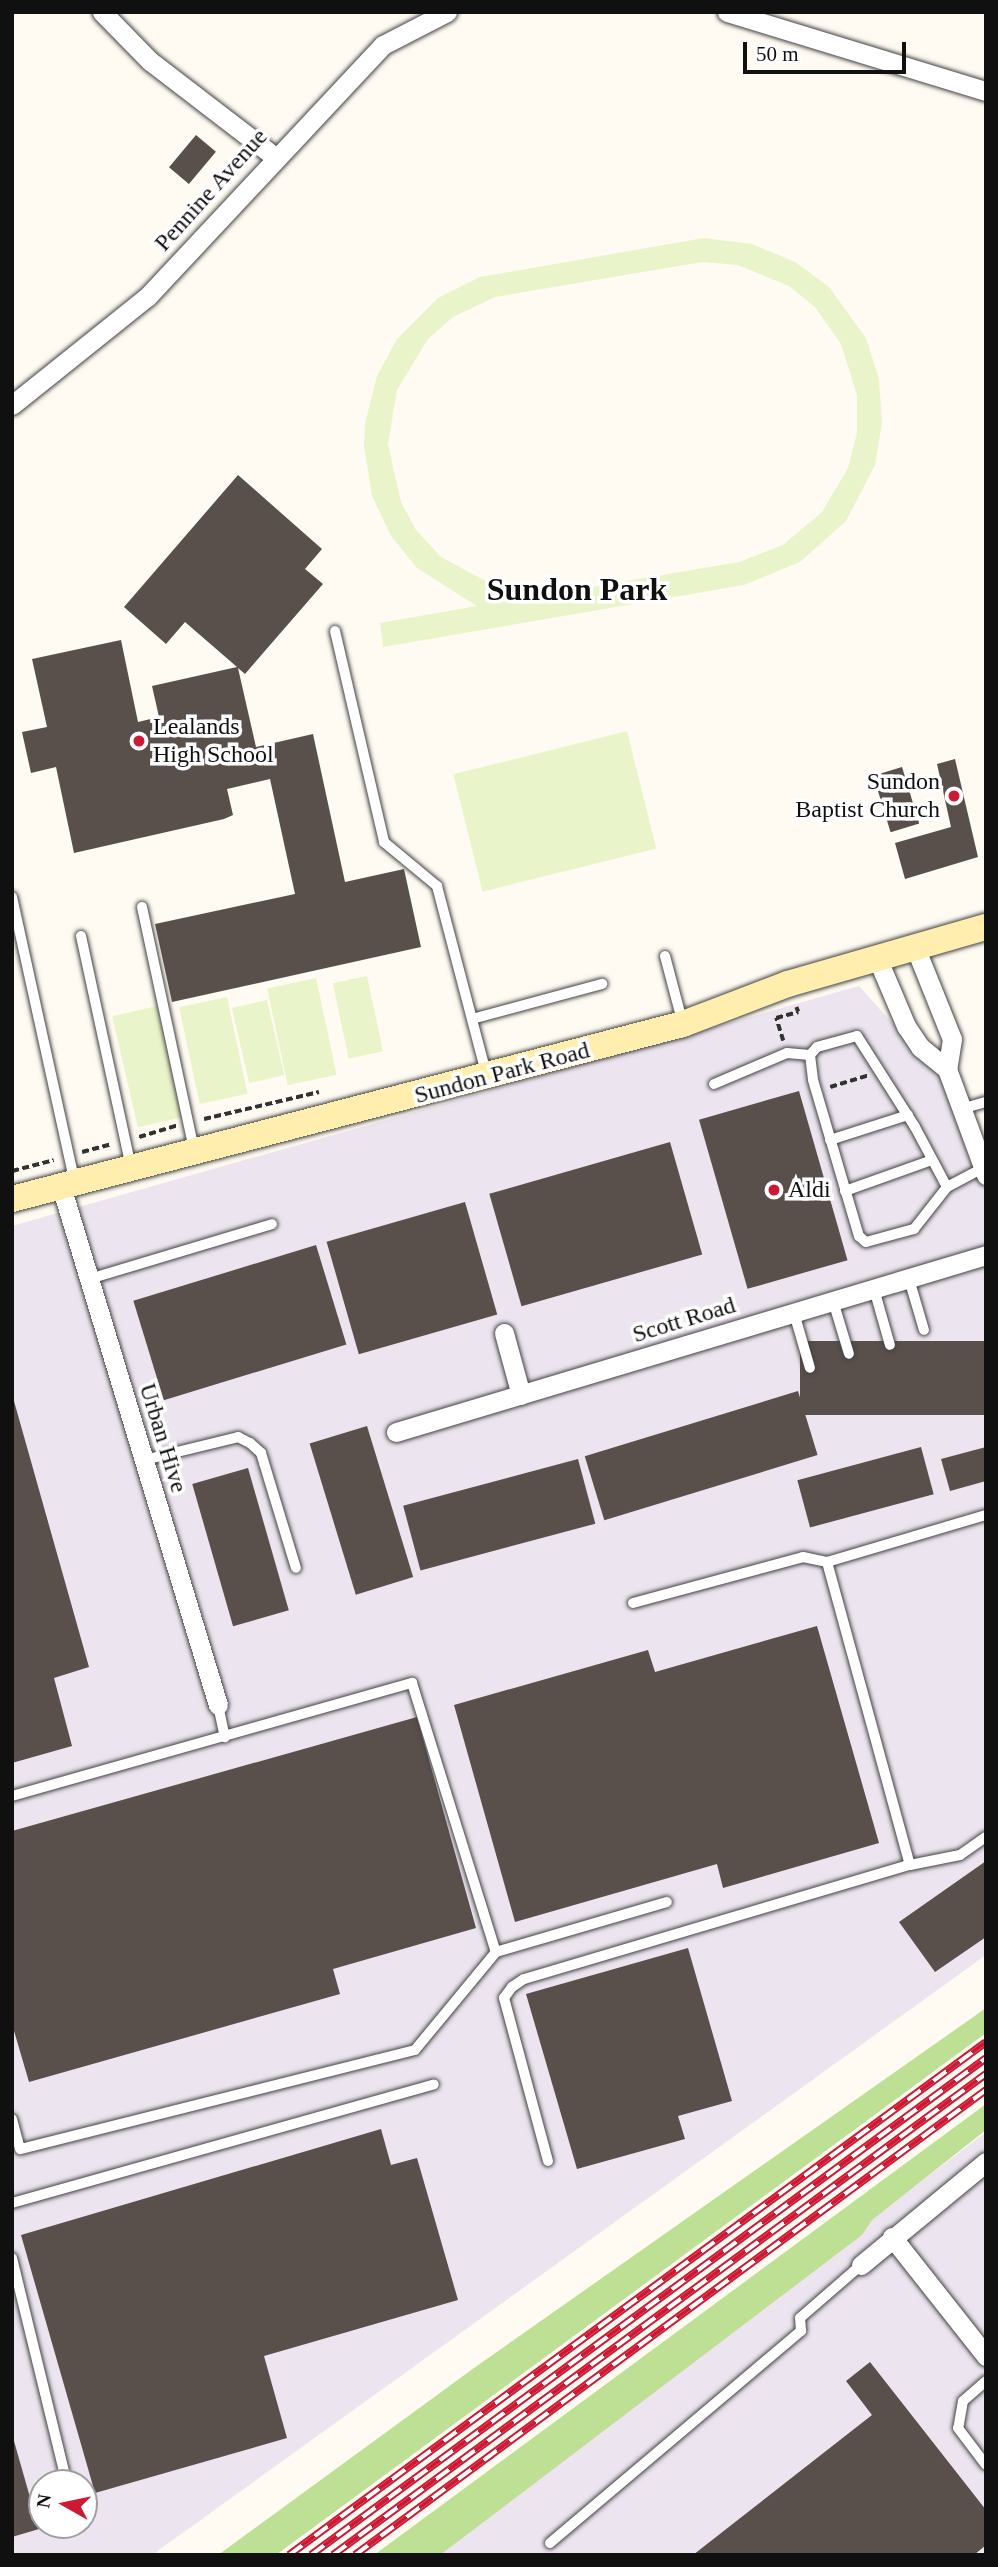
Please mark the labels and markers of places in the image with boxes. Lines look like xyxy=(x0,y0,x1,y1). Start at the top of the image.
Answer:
place label: Lealands High School xyxy=(153,713,274,769)
marker: Lealands High School xyxy=(131,733,147,749)
place label: Sundon Baptist Church xyxy=(795,768,940,824)
marker: Sundon Baptist Church xyxy=(946,788,962,804)
place label: Aldi xyxy=(788,1176,831,1204)
marker: Aldi xyxy=(766,1182,782,1198)

